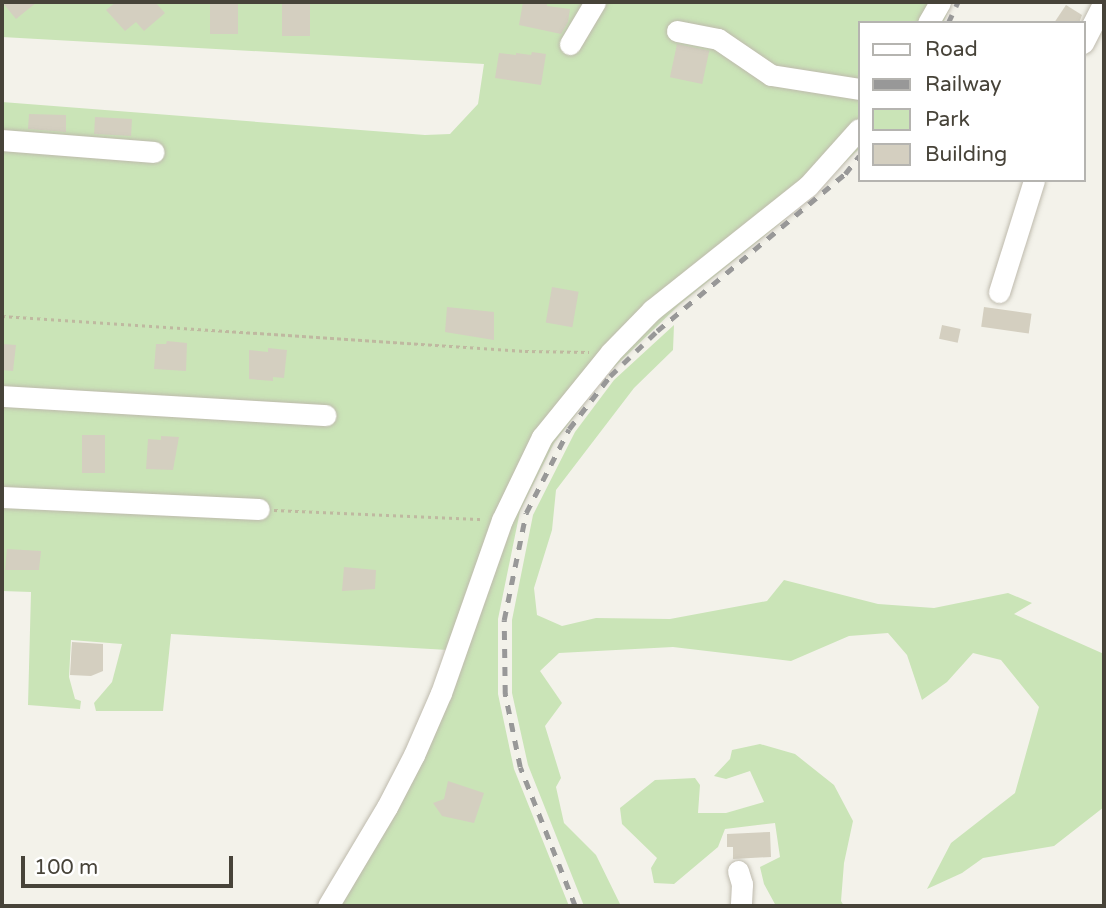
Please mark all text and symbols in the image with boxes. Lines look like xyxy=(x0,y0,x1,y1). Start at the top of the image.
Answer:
legend xyxy=(858,21,1085,182)
text: Road xyxy=(925,37,978,62)
text: Railway xyxy=(925,72,1002,97)
text: Park xyxy=(925,107,970,132)
text: Building xyxy=(925,142,1007,167)
scale bar xyxy=(24,842,236,886)
text: 100 m xyxy=(34,855,98,880)

